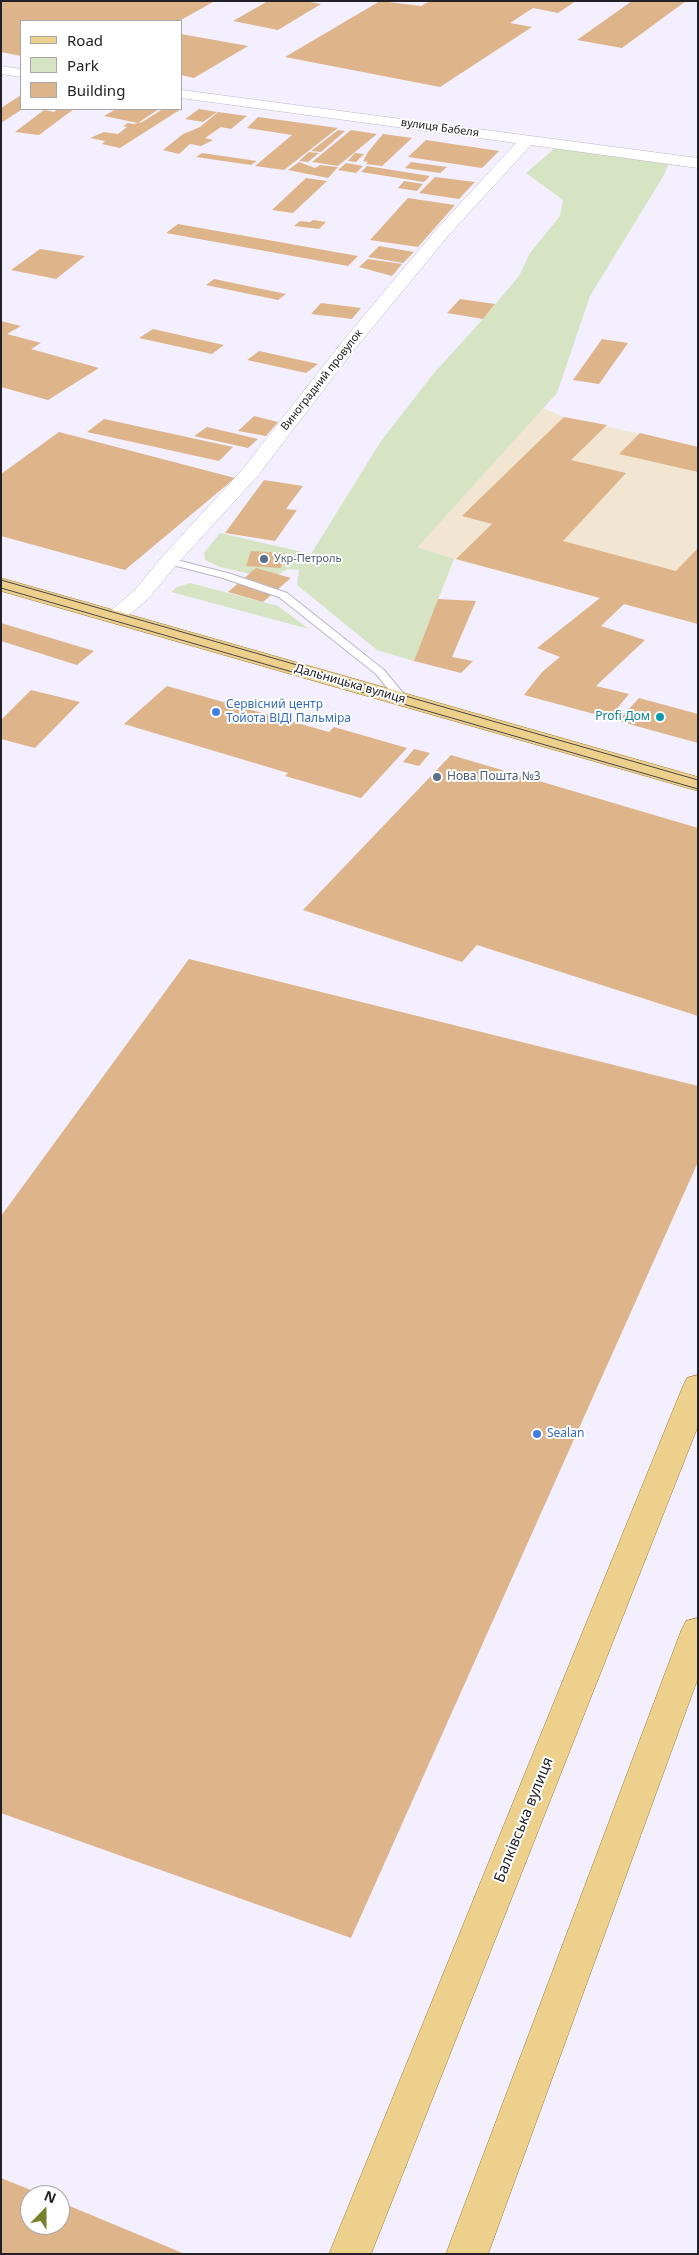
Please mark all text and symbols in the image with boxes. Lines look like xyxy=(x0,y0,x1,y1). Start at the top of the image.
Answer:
legend xyxy=(20,20,182,110)
text: Road xyxy=(67,30,103,50)
text: Park xyxy=(67,55,99,75)
text: Building xyxy=(67,80,125,100)
street label: вулиця Бабеля xyxy=(400,116,480,140)
street label: Виноградний провулок xyxy=(278,327,366,433)
place label: Укр-Петроль xyxy=(274,552,342,566)
marker: Укр-Петроль xyxy=(258,553,270,565)
street label: Дальницька вулиця xyxy=(293,661,407,707)
place label: Сервісний центр Тойота ВІДІ Пальміра xyxy=(226,698,351,726)
marker: Сервісний центр Тойота ВІДІ Пальміра xyxy=(210,706,222,718)
place label: Profi Дом xyxy=(595,710,650,724)
marker: Profi Дом xyxy=(654,711,666,723)
place label: Нова Пошта №3 xyxy=(447,770,541,784)
marker: Нова Пошта №3 xyxy=(431,771,443,783)
place label: Sealan xyxy=(547,1427,584,1441)
marker: Sealan xyxy=(531,1428,543,1440)
street label: Балківська вулиця xyxy=(491,1755,557,1885)
north arrow xyxy=(20,2185,70,2235)
text: N xyxy=(42,2186,59,2207)

